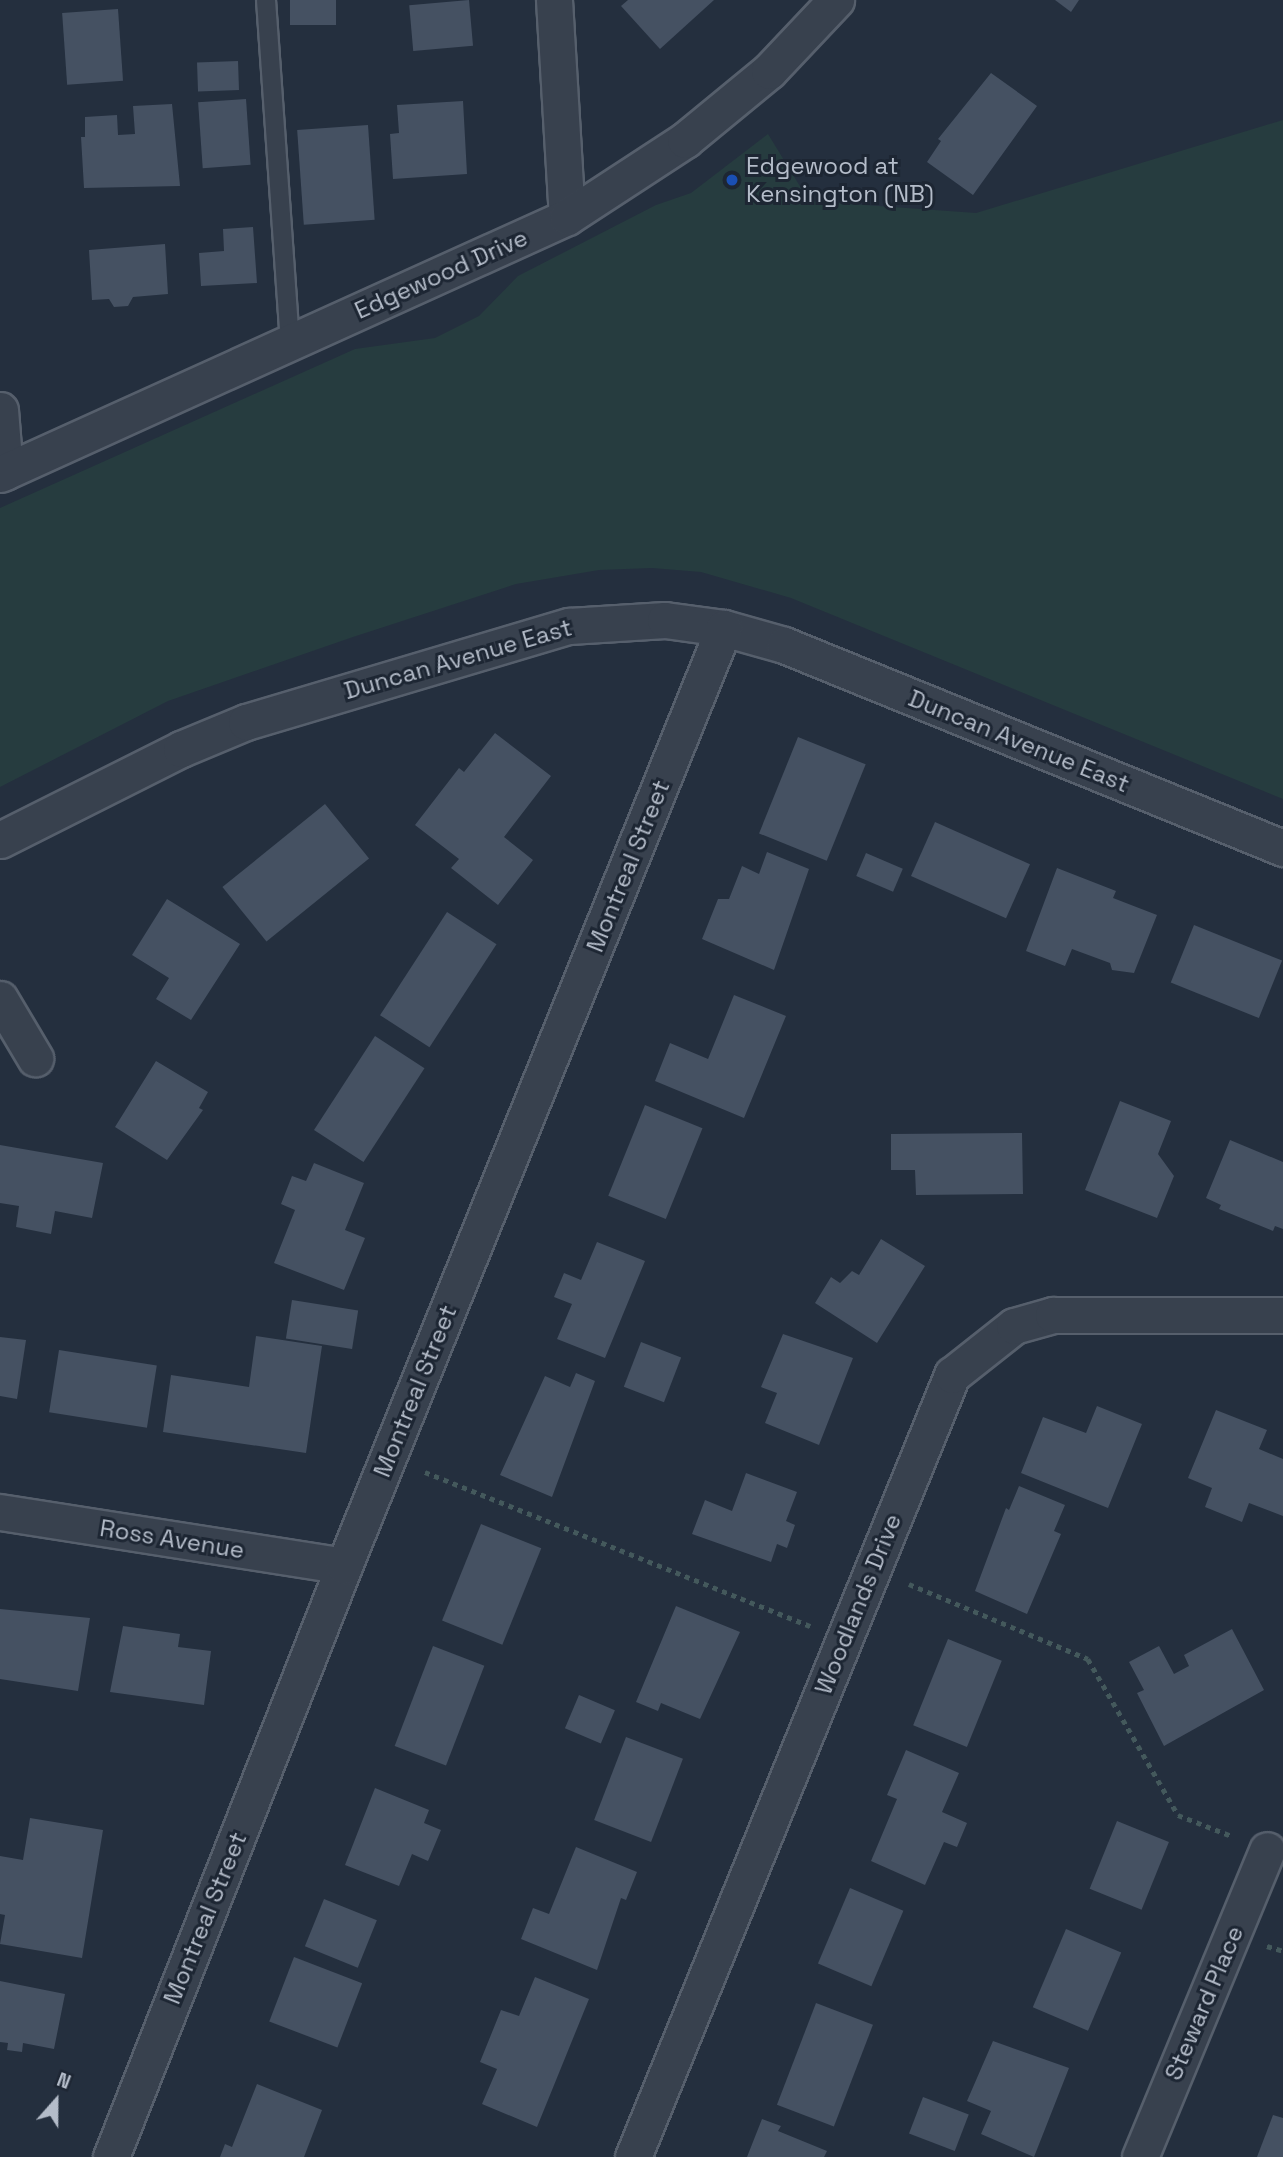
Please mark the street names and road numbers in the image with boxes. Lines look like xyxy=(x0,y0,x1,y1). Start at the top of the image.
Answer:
street label: Edgewood Drive xyxy=(350,223,532,325)
street label: Duncan Avenue East xyxy=(341,613,575,705)
street label: Duncan Avenue East xyxy=(904,683,1134,799)
street label: Montreal Street xyxy=(580,776,676,956)
street label: Montreal Street xyxy=(367,1301,463,1481)
street label: Woodlands Drive xyxy=(809,1510,907,1698)
street label: Ross Avenue xyxy=(98,1513,246,1565)
street label: Montreal Street xyxy=(157,1828,253,2008)
street label: Steward Place xyxy=(1159,1922,1249,2084)

